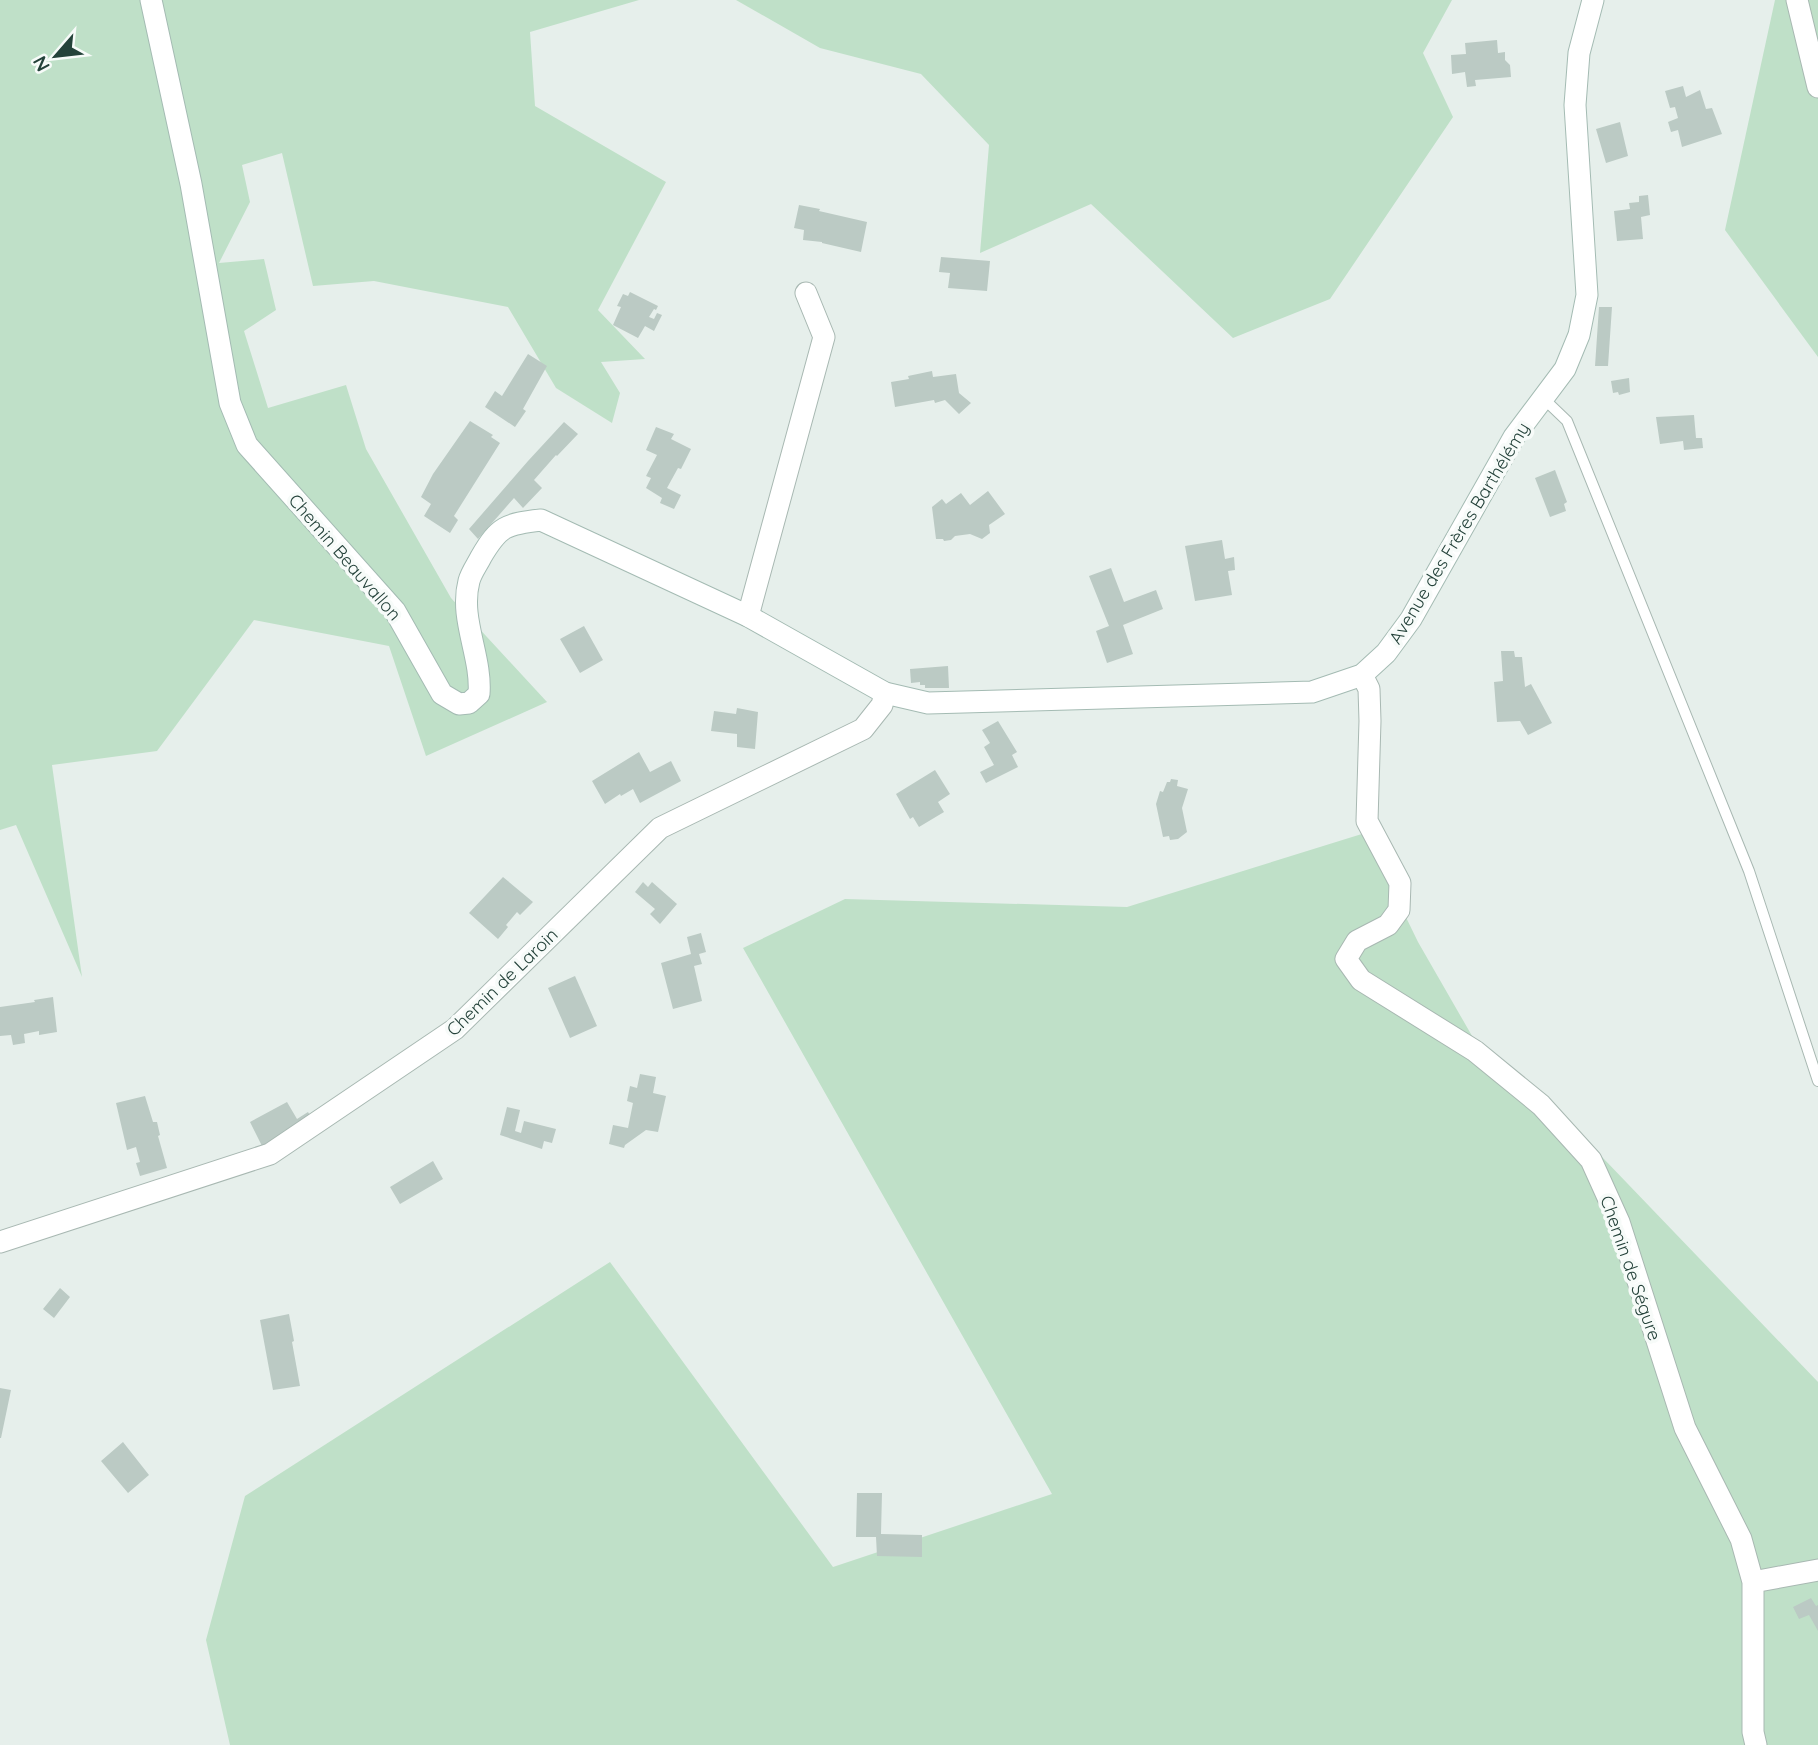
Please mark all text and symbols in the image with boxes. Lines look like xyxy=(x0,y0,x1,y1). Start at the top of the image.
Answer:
north arrow xyxy=(21,21,91,91)
text: N xyxy=(27,52,55,76)
street label: Avenue des Frères Barthélémy xyxy=(1384,418,1534,648)
street label: Chemin Beauvallon xyxy=(284,489,406,625)
street label: Chemin de Laroin xyxy=(442,923,562,1041)
street label: Chemin de Ségure xyxy=(1595,1192,1667,1344)

